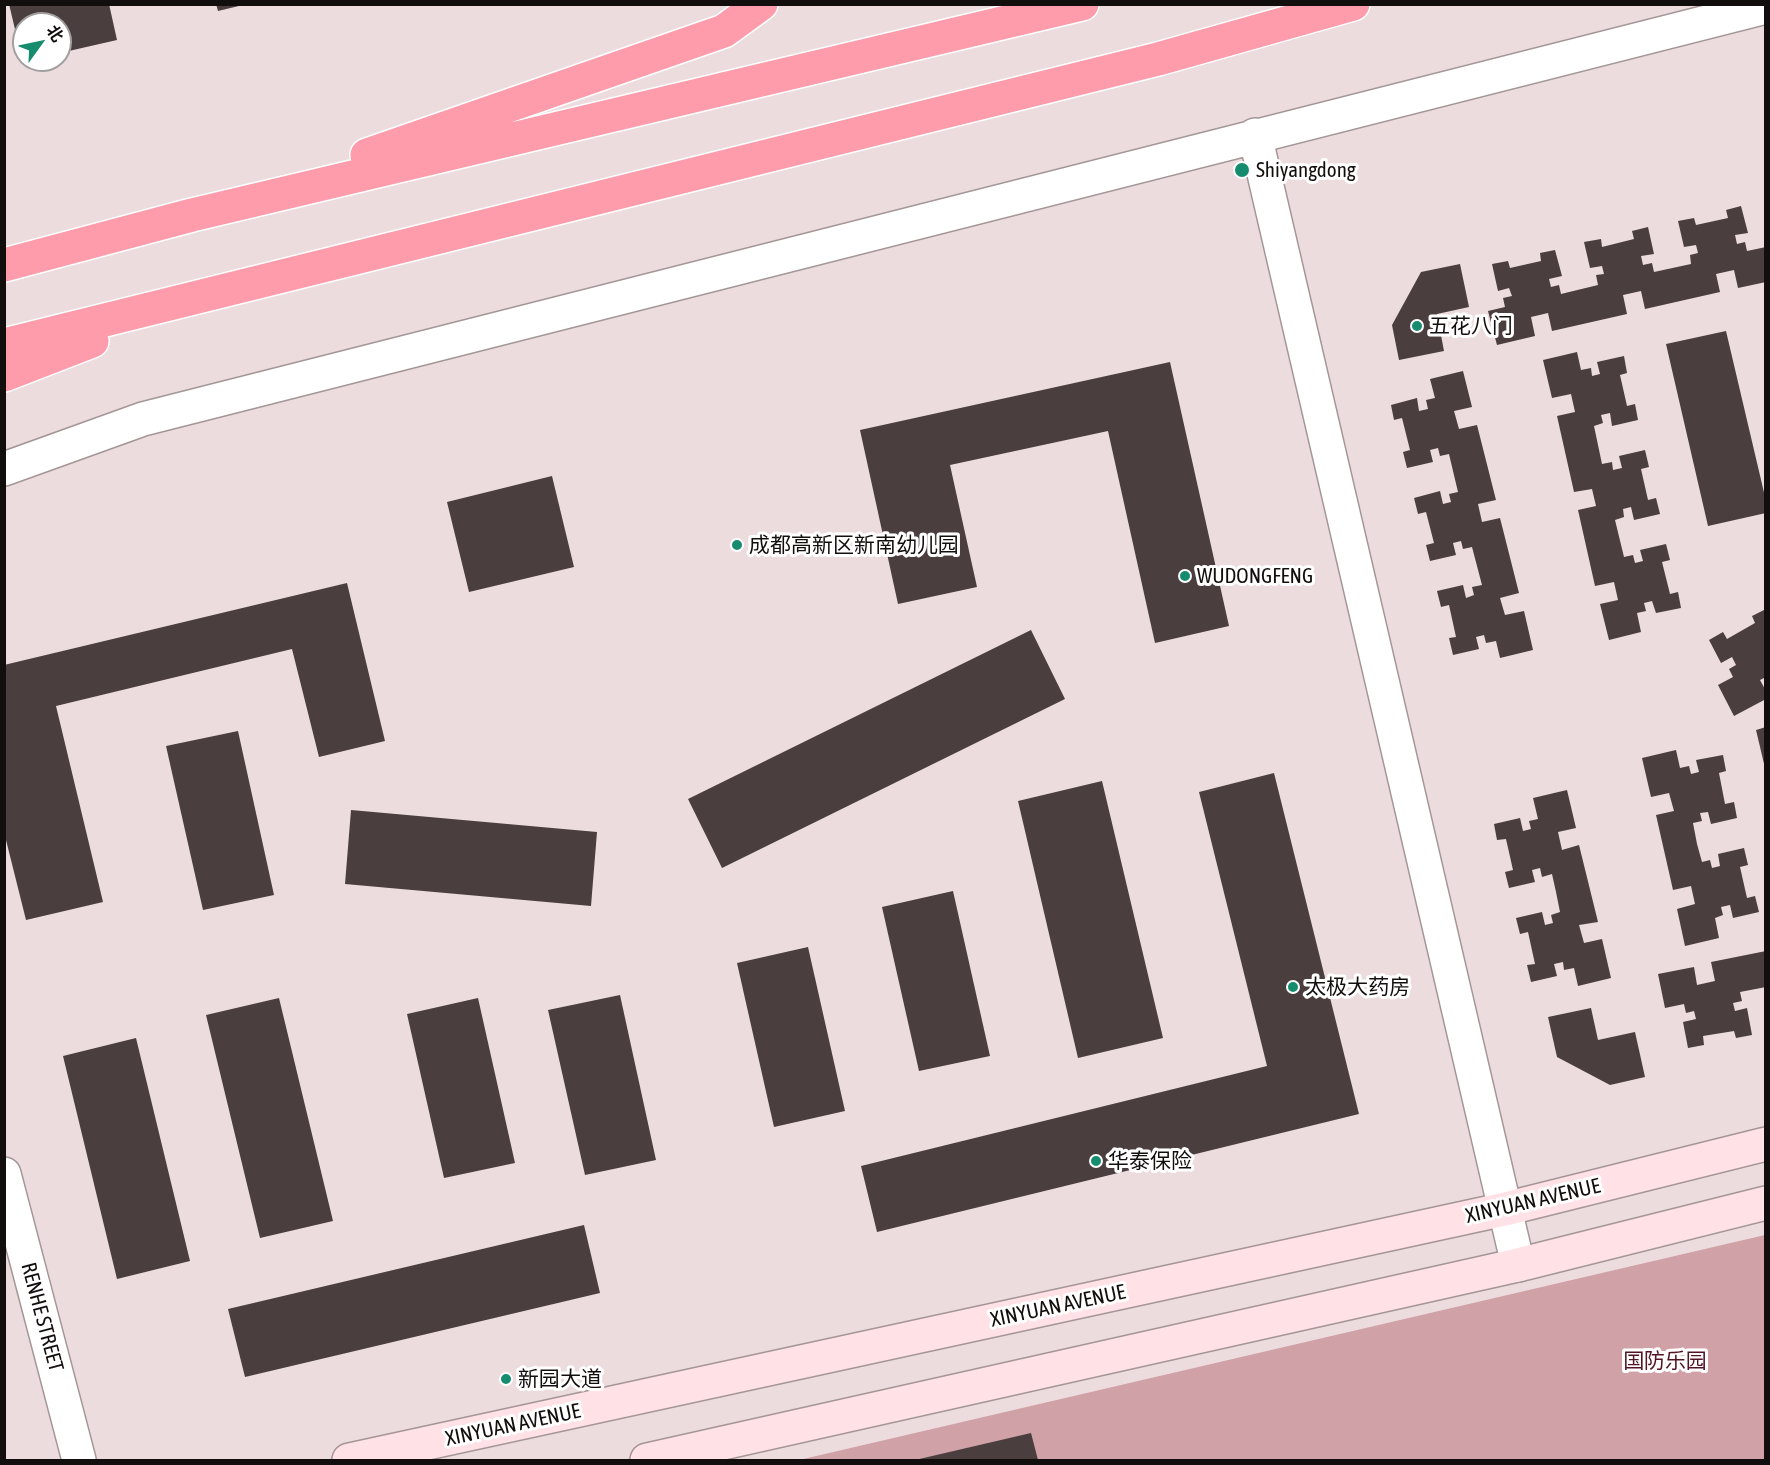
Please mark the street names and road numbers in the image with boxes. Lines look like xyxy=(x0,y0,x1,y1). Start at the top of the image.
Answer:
street label: XINYUAN AVENUE xyxy=(1463,1173,1603,1229)
street label: RENHE STREET xyxy=(15,1260,69,1374)
street label: XINYUAN AVENUE xyxy=(988,1279,1128,1333)
street label: XINYUAN AVENUE xyxy=(443,1398,583,1452)

